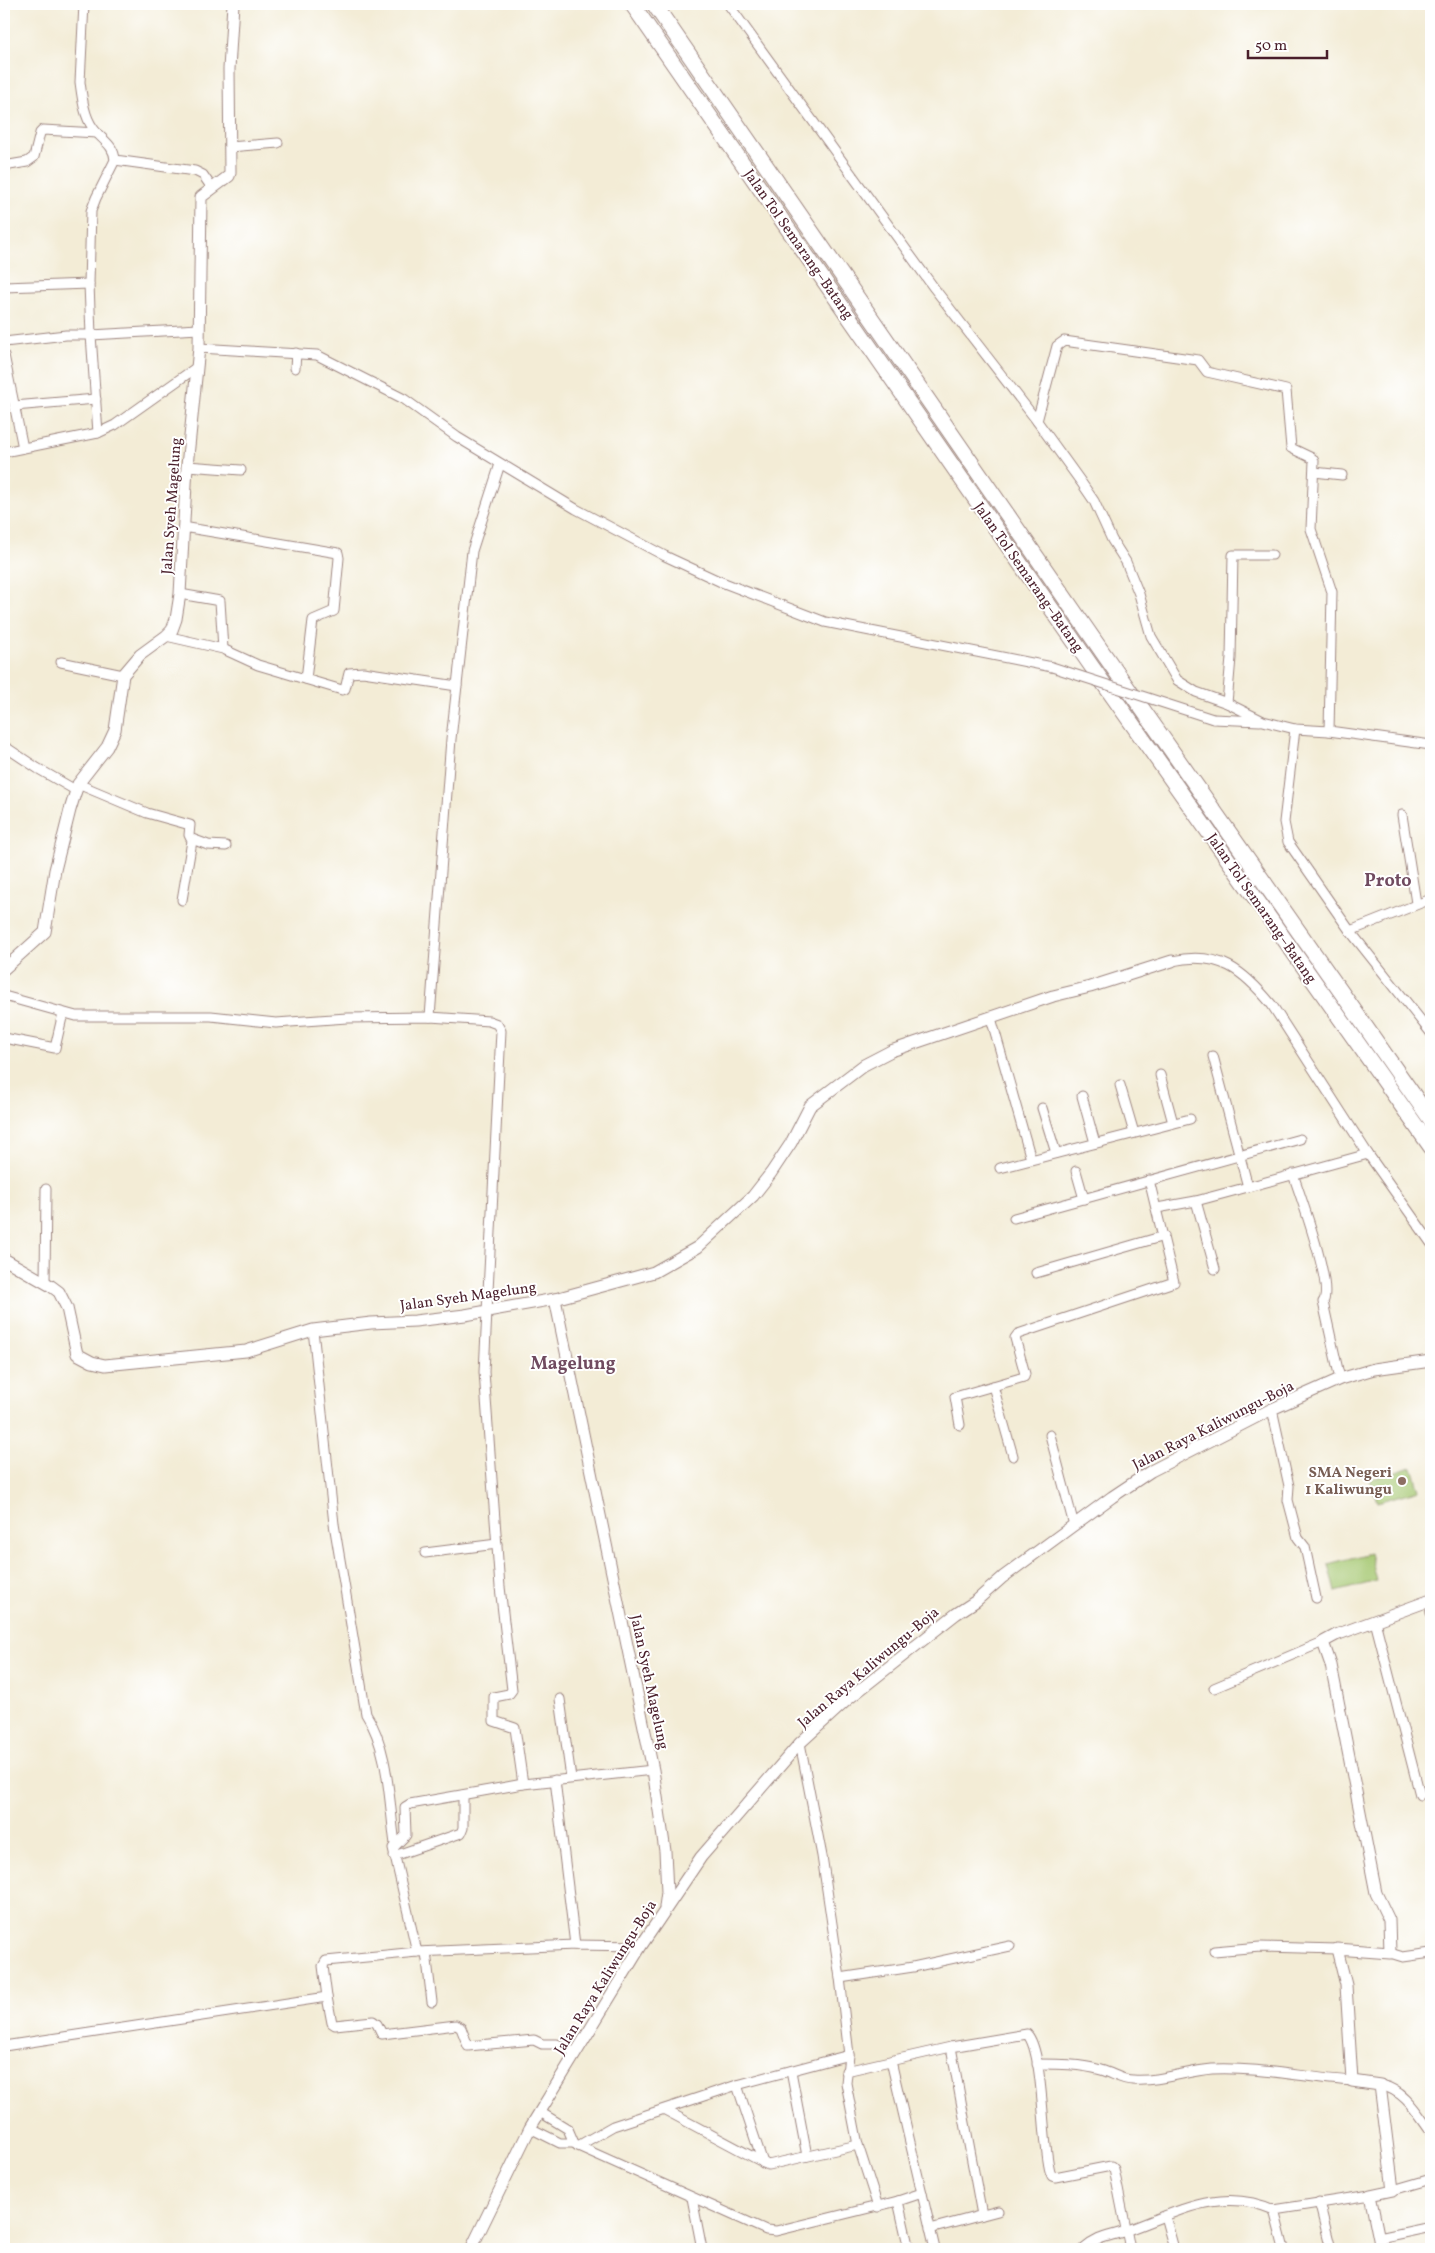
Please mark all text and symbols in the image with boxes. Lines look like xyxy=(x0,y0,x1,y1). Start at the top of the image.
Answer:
scale bar xyxy=(1248,28,1326,60)
text: 50 m xyxy=(1255,36,1287,57)
street label: Jalan Tol Semarang–Batang xyxy=(738,165,858,325)
street label: Jalan Syeh Magelung xyxy=(157,437,188,575)
street label: Jalan Tol Semarang–Batang xyxy=(968,498,1088,658)
street label: Jalan Tol Semarang–Batang xyxy=(1201,829,1321,989)
district label: Proto xyxy=(1364,869,1412,894)
street label: Jalan Syeh Magelung xyxy=(399,1277,538,1317)
district label: Magelung xyxy=(530,1352,616,1377)
street label: Jalan Raya Kaliwungu-Boja xyxy=(1129,1376,1298,1476)
place label: SMA Negeri 1 Kaliwungu xyxy=(1305,1463,1392,1501)
marker: SMA Negeri 1 Kaliwungu xyxy=(1396,1475,1408,1487)
street label: Jalan Raya Kaliwungu-Boja xyxy=(794,1603,944,1734)
street label: Jalan Syeh Magelung xyxy=(624,1613,673,1752)
street label: Jalan Raya Kaliwungu-Boja xyxy=(550,1896,663,2059)

